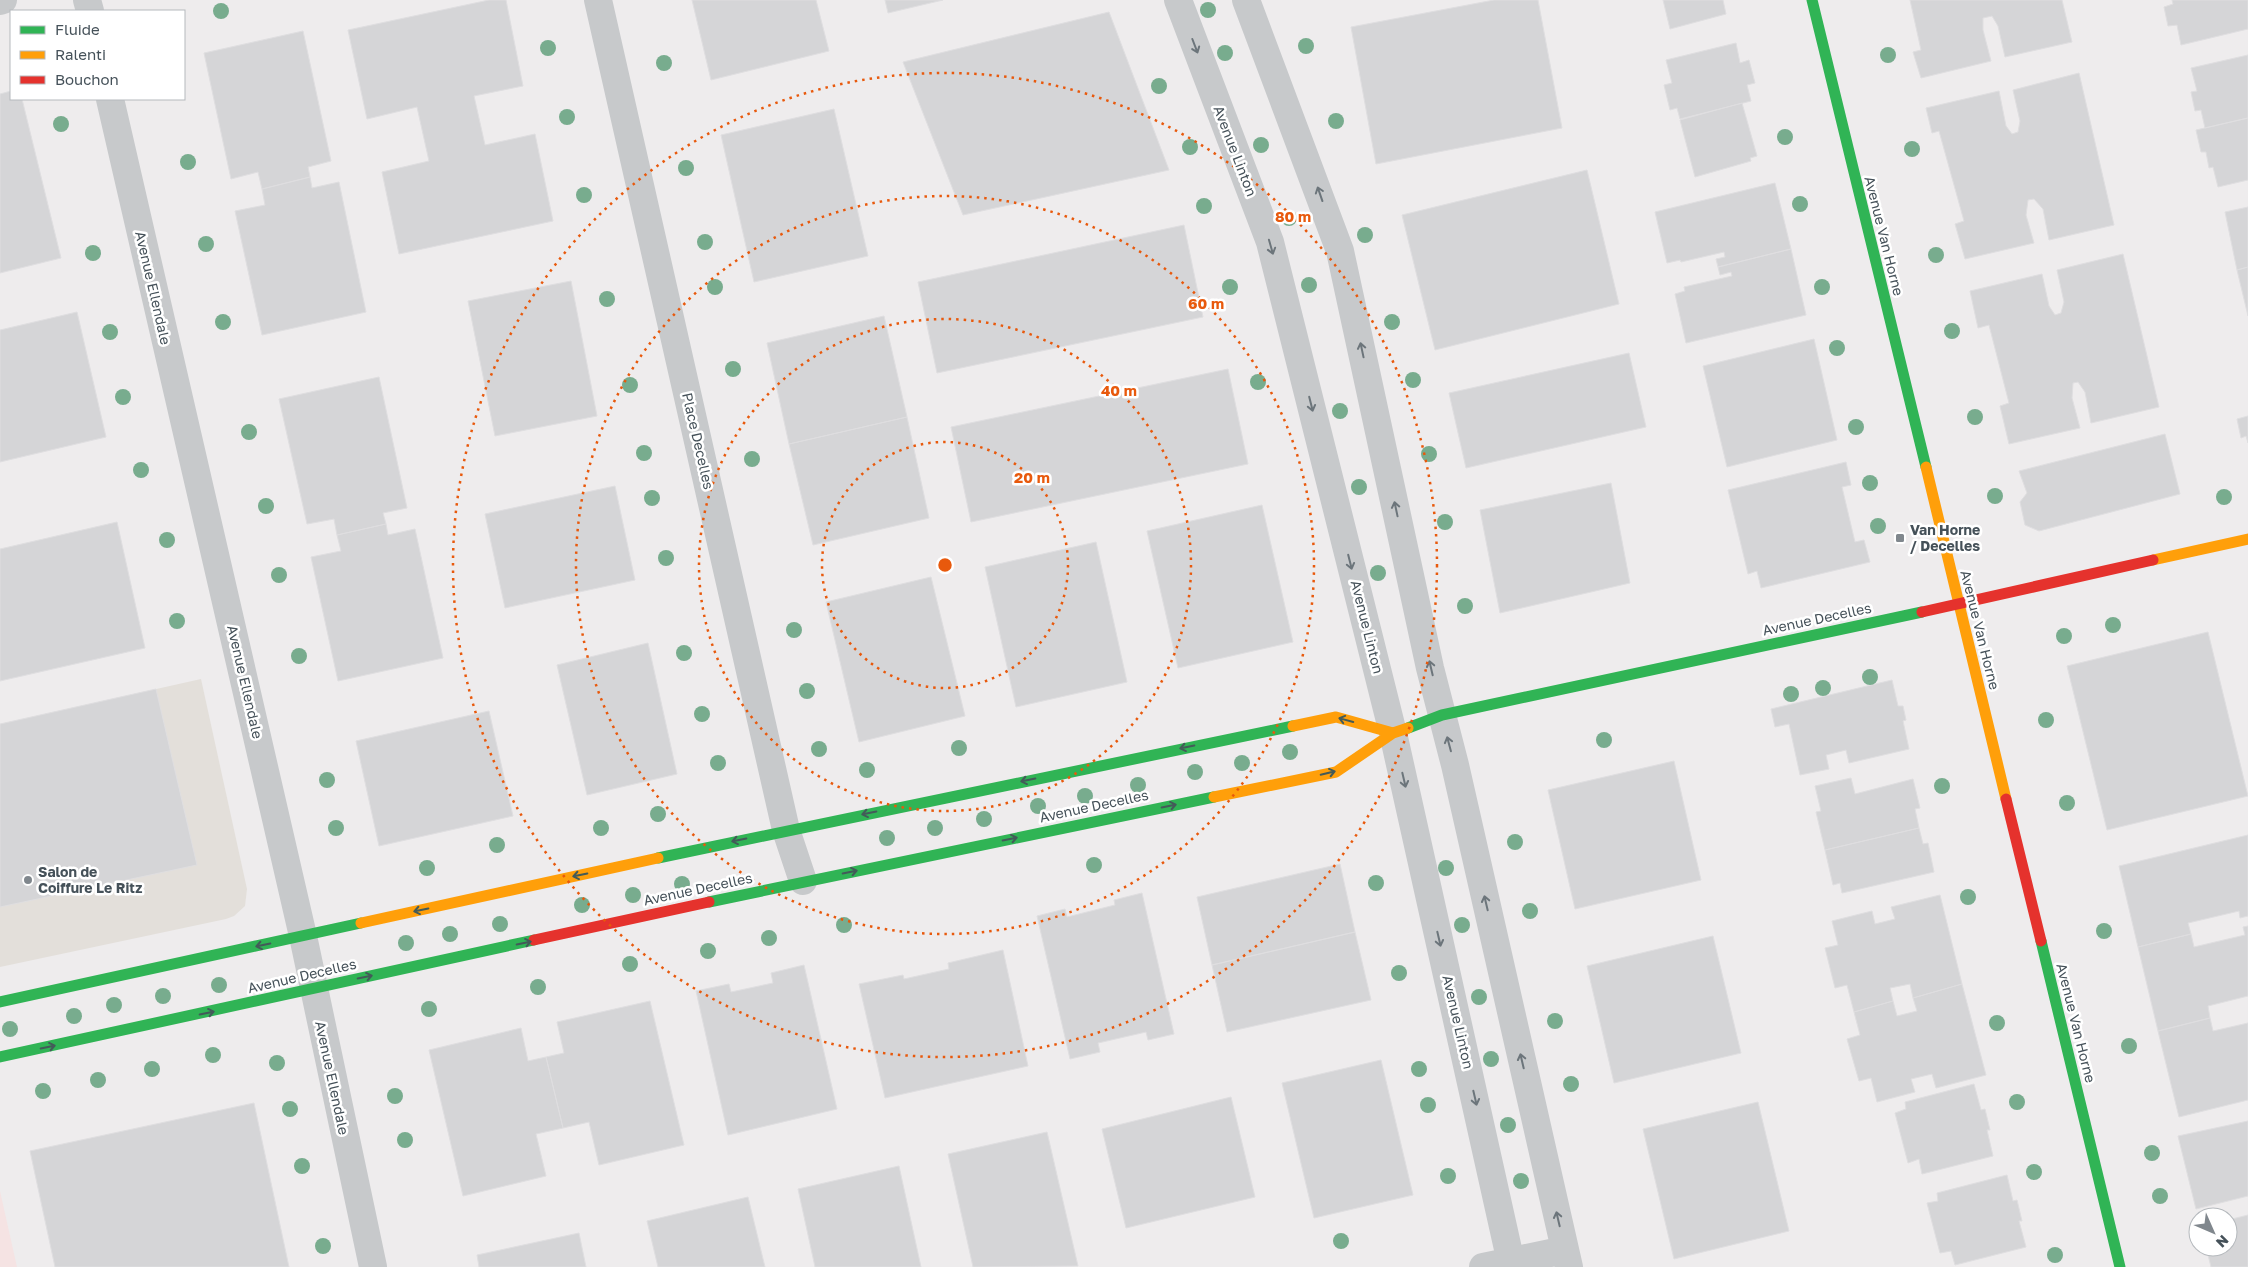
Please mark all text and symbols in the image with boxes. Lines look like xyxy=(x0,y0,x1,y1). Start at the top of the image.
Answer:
legend xyxy=(10,10,185,100)
text: Fluide xyxy=(55,20,100,38)
one-way arrow xyxy=(1191,37,1200,53)
text: Ralenti xyxy=(55,45,106,63)
text: Bouchon xyxy=(55,70,119,88)
street label: Avenue Linton xyxy=(1210,103,1261,199)
street label: Avenue Van Horne xyxy=(1861,174,1908,297)
one-way arrow xyxy=(1315,186,1324,202)
text: 80 m xyxy=(1275,207,1311,225)
street label: Avenue Ellendale xyxy=(132,229,175,346)
one-way arrow xyxy=(1267,238,1277,254)
text: 60 m xyxy=(1188,294,1224,312)
one-way arrow xyxy=(1357,343,1366,359)
text: 40 m xyxy=(1101,381,1137,399)
street label: Place Decelles xyxy=(679,391,718,491)
one-way arrow xyxy=(1307,396,1316,412)
text: 20 m xyxy=(1014,468,1050,486)
one-way arrow xyxy=(1391,501,1400,517)
place label: Van Horne / Decelles xyxy=(1910,521,1980,554)
marker: Van Horne / Decelles xyxy=(1894,532,1906,544)
one-way arrow xyxy=(1346,553,1355,569)
centre of rings xyxy=(936,556,954,574)
street label: Avenue Van Horne xyxy=(1957,568,2004,691)
street label: Avenue Linton xyxy=(1348,578,1387,675)
street label: Avenue Decelles xyxy=(1761,599,1873,638)
street label: Avenue Ellendale xyxy=(224,623,267,740)
one-way arrow xyxy=(1425,660,1435,676)
one-way arrow xyxy=(1339,714,1355,724)
one-way arrow xyxy=(1444,737,1454,753)
one-way arrow xyxy=(1180,743,1196,753)
one-way arrow xyxy=(1319,768,1335,777)
one-way arrow xyxy=(1400,772,1409,788)
one-way arrow xyxy=(1020,776,1036,785)
street label: Avenue Decelles xyxy=(1038,786,1150,825)
one-way arrow xyxy=(1160,801,1176,811)
one-way arrow xyxy=(861,809,877,818)
one-way arrow xyxy=(1001,834,1017,843)
one-way arrow xyxy=(731,836,747,846)
place label: Salon de Coiffure Le Ritz xyxy=(38,863,142,896)
one-way arrow xyxy=(842,866,858,876)
street label: Avenue Decelles xyxy=(642,869,754,908)
one-way arrow xyxy=(573,871,589,880)
marker: Salon de Coiffure Le Ritz xyxy=(22,874,34,886)
one-way arrow xyxy=(1481,895,1490,911)
one-way arrow xyxy=(414,906,430,915)
one-way arrow xyxy=(1435,931,1444,947)
one-way arrow xyxy=(515,937,531,947)
one-way arrow xyxy=(255,940,271,950)
street label: Avenue Decelles xyxy=(246,955,358,996)
street label: Avenue Van Horne xyxy=(2053,961,2100,1084)
one-way arrow xyxy=(357,972,373,982)
street label: Avenue Linton xyxy=(1439,973,1478,1070)
one-way arrow xyxy=(198,1008,214,1017)
street label: Avenue Ellendale xyxy=(312,1019,353,1136)
one-way arrow xyxy=(39,1042,55,1051)
one-way arrow xyxy=(1517,1054,1526,1070)
one-way arrow xyxy=(1471,1089,1480,1105)
north arrow xyxy=(2188,1207,2238,1257)
one-way arrow xyxy=(1553,1212,1562,1228)
text: N xyxy=(2213,1232,2232,1251)

